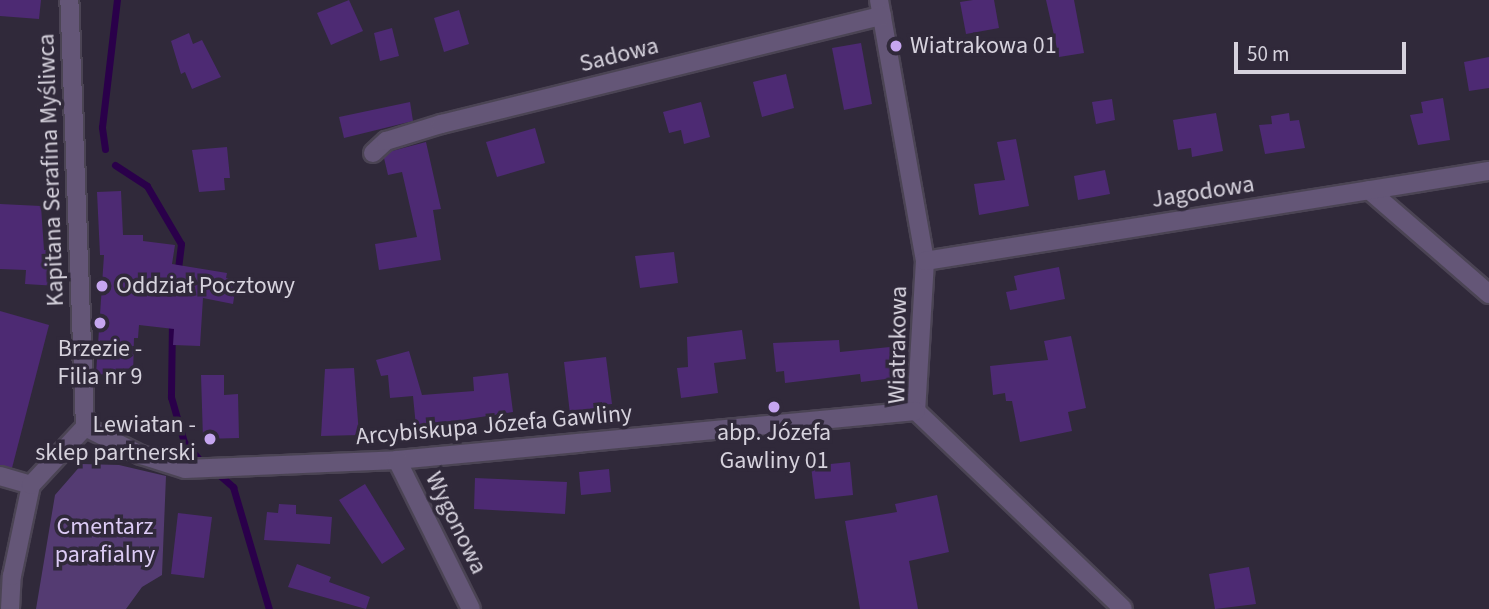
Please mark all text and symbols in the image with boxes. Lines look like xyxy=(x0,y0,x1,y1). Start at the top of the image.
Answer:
scale bar xyxy=(1237,28,1408,72)
street label: Sadowa xyxy=(577,31,661,79)
place label: Wiatrakowa 01 xyxy=(910,32,1057,60)
street label: Kapitana Serafina Myśliwca xyxy=(32,33,70,307)
marker: Wiatrakowa 01 xyxy=(888,38,904,54)
text: 50 m xyxy=(1247,39,1289,69)
street label: Jagodowa xyxy=(1150,170,1256,214)
place label: Oddział Pocztowy xyxy=(116,272,295,300)
marker: Oddział Pocztowy xyxy=(94,278,110,294)
street label: Wiatrakowa xyxy=(883,286,913,404)
marker: Brzezie - Filia nr 9 xyxy=(92,315,108,331)
place label: Brzezie - Filia nr 9 xyxy=(58,335,142,391)
street label: Arcybiskupa Józefa Gawliny xyxy=(355,399,633,451)
marker: abp. Józefa Gawliny 01 xyxy=(766,399,782,415)
place label: Lewiatan - sklep partnerski xyxy=(35,411,196,467)
place label: abp. Józefa Gawliny 01 xyxy=(717,419,831,475)
marker: Lewiatan - sklep partnerski xyxy=(202,431,218,447)
street label: Wygonowa xyxy=(419,467,493,579)
park label: Cmentarz parafialny xyxy=(55,513,155,569)

